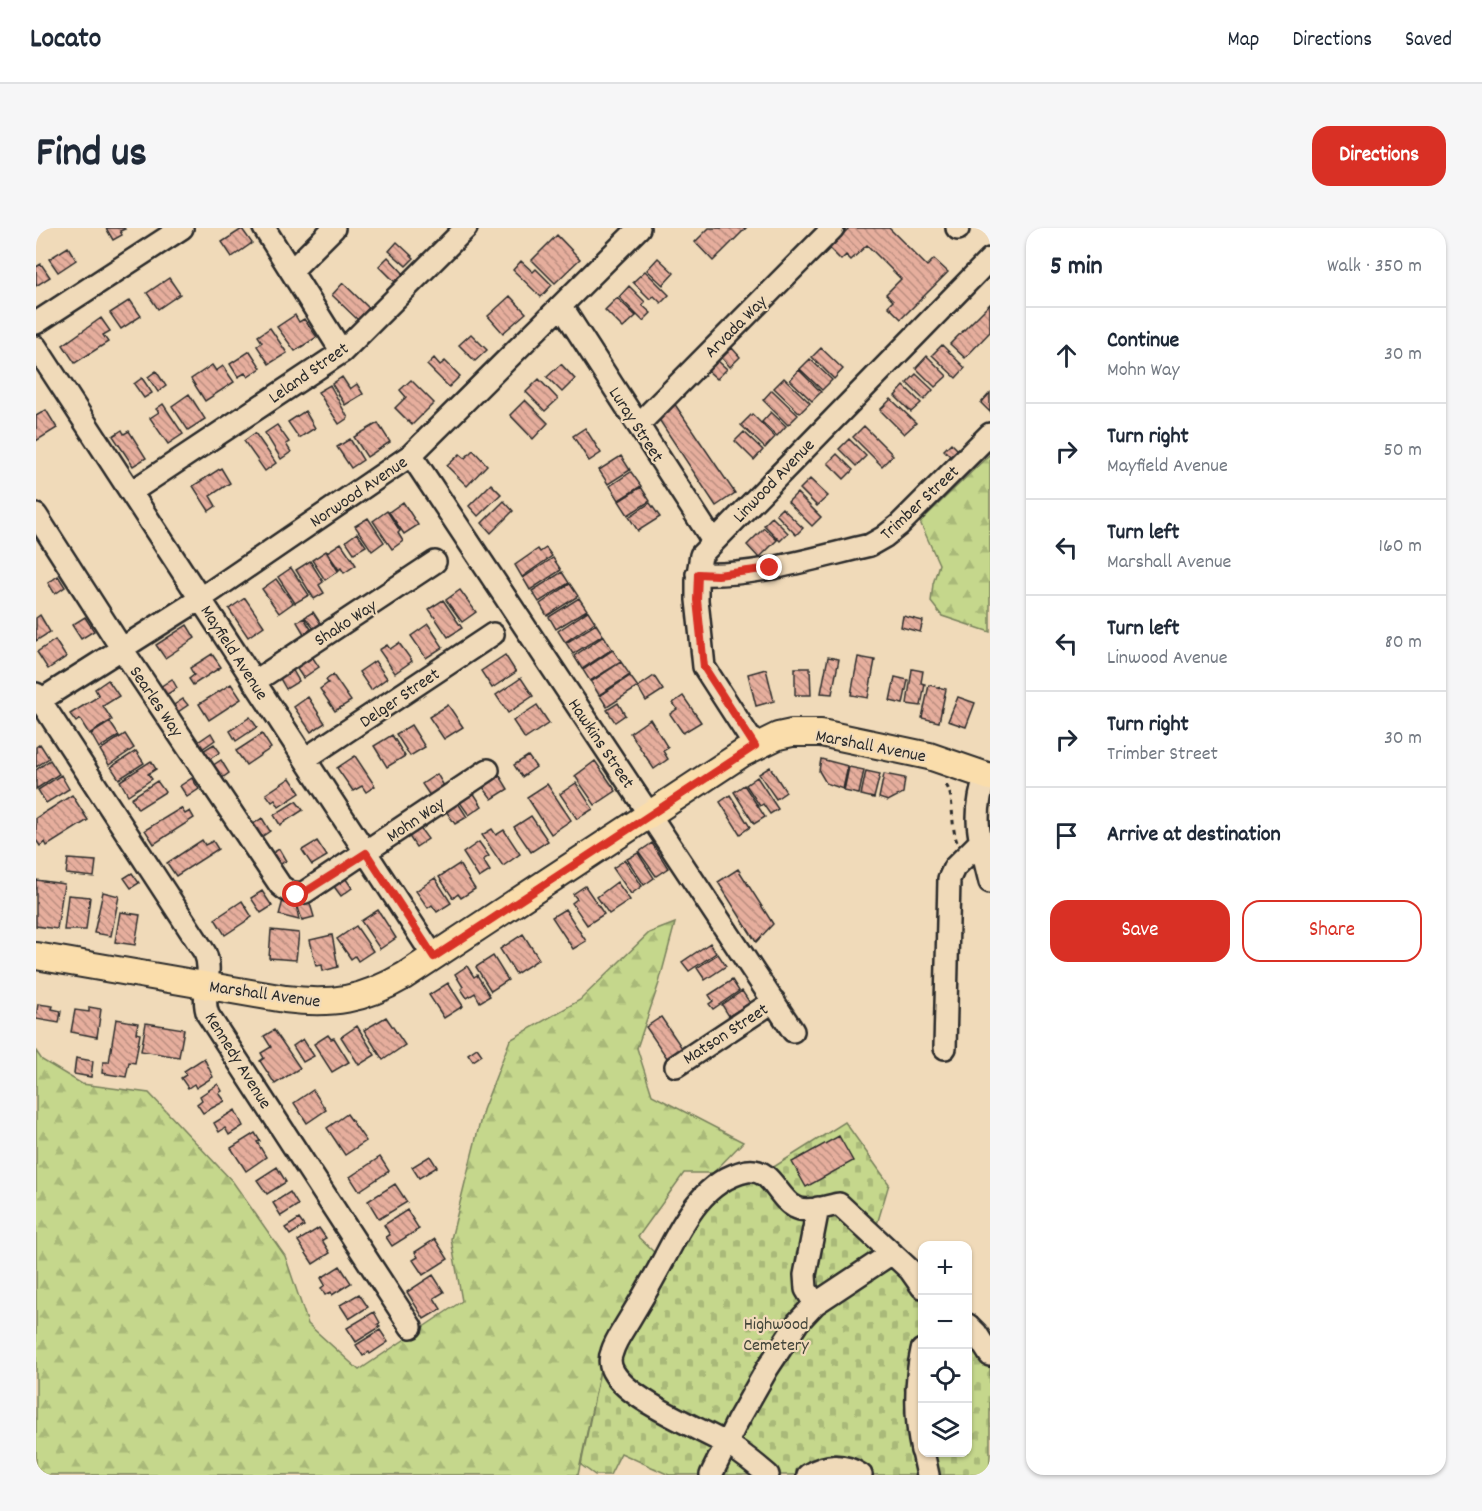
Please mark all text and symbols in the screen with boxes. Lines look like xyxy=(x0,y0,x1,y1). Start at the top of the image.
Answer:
text: Locato xyxy=(30,21,101,61)
text: Map xyxy=(1228,26,1259,56)
text: Directions xyxy=(1292,26,1372,56)
text: Saved xyxy=(1405,26,1452,56)
text: Find us xyxy=(36,126,147,186)
button: Directions xyxy=(1312,126,1446,186)
text: 5 min xyxy=(1050,249,1103,286)
text: Walk · 350 m xyxy=(1327,253,1422,281)
street label: Arvada Way xyxy=(700,290,774,365)
text: Continue xyxy=(1107,326,1179,357)
street label: Leland Street xyxy=(264,337,355,411)
icon: ahead xyxy=(1050,339,1083,372)
text: 30 m xyxy=(1384,341,1422,369)
text: Mohn Way xyxy=(1107,357,1180,385)
street label: Luray Street xyxy=(601,383,669,468)
text: Turn right xyxy=(1107,422,1189,453)
street label: Linwood Avenue xyxy=(728,434,821,529)
icon: right xyxy=(1050,435,1083,468)
text: 50 m xyxy=(1384,437,1422,465)
street label: Norwood Avenue xyxy=(306,451,413,535)
text: Mayfield Avenue xyxy=(1107,453,1228,481)
street label: Trimber Street xyxy=(876,460,966,547)
text: Turn left xyxy=(1107,518,1179,549)
icon: left xyxy=(1050,531,1083,564)
text: 160 m xyxy=(1379,533,1422,561)
text: Marshall Avenue xyxy=(1107,549,1231,577)
route end xyxy=(756,554,782,580)
street label: Shako Way xyxy=(310,594,383,654)
street label: Mayfield Avenue xyxy=(193,601,273,706)
text: Turn left xyxy=(1107,614,1179,645)
icon: left xyxy=(1050,627,1083,660)
text: 80 m xyxy=(1385,629,1422,657)
text: Linwood Avenue xyxy=(1107,645,1227,673)
street label: Searles Way xyxy=(122,662,188,744)
street label: Delger Street xyxy=(355,663,446,735)
street label: Hawkins Street xyxy=(561,694,639,795)
text: Turn right xyxy=(1107,710,1189,741)
icon: right xyxy=(1050,723,1083,756)
street label: Marshall Avenue xyxy=(813,725,928,770)
text: 30 m xyxy=(1384,725,1422,753)
text: Trimber Street xyxy=(1107,741,1218,769)
street label: Mohn Way xyxy=(382,792,451,850)
icon: arrive xyxy=(1050,819,1083,852)
text: Arrive at destination xyxy=(1107,820,1281,851)
route start xyxy=(282,881,308,907)
button: Save xyxy=(1050,900,1230,962)
button: Share xyxy=(1242,900,1422,962)
street label: Marshall Avenue xyxy=(208,975,322,1016)
street label: Matson Street xyxy=(679,998,774,1072)
street label: Kennedy Avenue xyxy=(197,1008,277,1115)
map controls xyxy=(918,1241,972,1457)
button: + xyxy=(918,1241,972,1295)
button: − xyxy=(918,1295,972,1349)
park label: Highwood Cemetery xyxy=(743,1313,810,1359)
button: locate xyxy=(918,1349,972,1403)
button: layers xyxy=(918,1403,972,1457)

